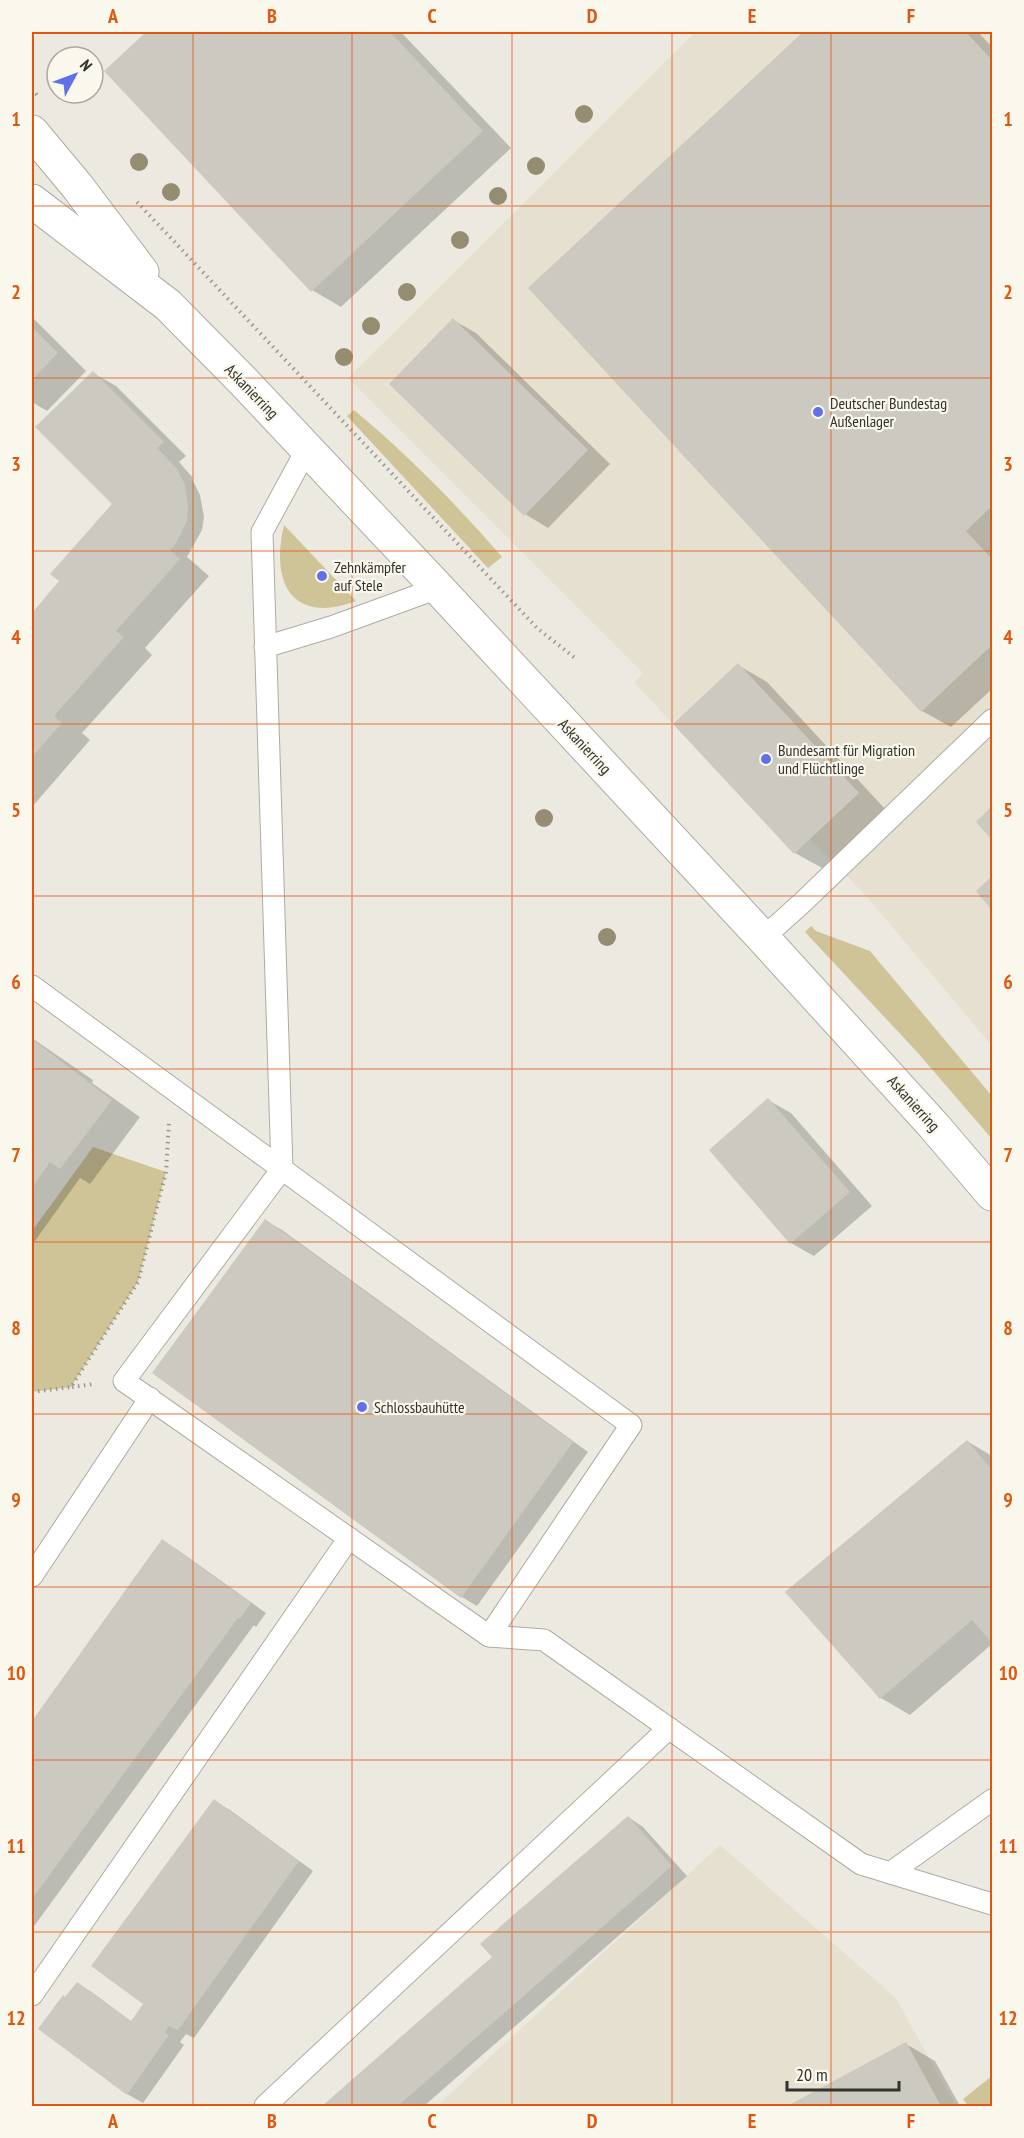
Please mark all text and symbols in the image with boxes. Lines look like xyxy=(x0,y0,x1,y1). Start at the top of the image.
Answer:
text: A xyxy=(107,3,119,29)
text: B xyxy=(267,3,277,29)
text: C xyxy=(427,3,437,29)
text: D xyxy=(587,3,598,29)
text: E xyxy=(748,3,756,29)
text: F xyxy=(907,3,915,29)
north arrow xyxy=(45,45,105,105)
text: N xyxy=(76,55,97,75)
text: 1 xyxy=(11,106,21,132)
text: 1 xyxy=(1003,106,1013,132)
text: 2 xyxy=(11,279,21,305)
text: 2 xyxy=(1003,279,1013,305)
street label: Askanierring xyxy=(221,359,283,423)
place label: Deutscher Bundestag Außenlager xyxy=(830,393,947,431)
marker: Deutscher Bundestag Außenlager xyxy=(811,405,825,419)
text: 3 xyxy=(11,451,21,477)
text: 3 xyxy=(1003,451,1013,477)
place label: Zehnkämpfer auf Stele xyxy=(334,557,406,595)
marker: Zehnkämpfer auf Stele xyxy=(315,569,329,583)
text: 4 xyxy=(11,624,21,650)
text: 4 xyxy=(1003,624,1013,650)
street label: Askanierring xyxy=(554,714,616,778)
place label: Bundesamt für Migration und Flüchtlinge xyxy=(778,740,915,778)
marker: Bundesamt für Migration und Flüchtlinge xyxy=(759,752,773,766)
text: 5 xyxy=(11,797,21,823)
text: 5 xyxy=(1003,797,1013,823)
text: 6 xyxy=(11,969,21,995)
text: 6 xyxy=(1003,969,1013,995)
street label: Askanierring xyxy=(884,1071,944,1135)
text: 7 xyxy=(11,1142,21,1168)
text: 7 xyxy=(1003,1142,1013,1168)
text: 8 xyxy=(11,1315,21,1341)
text: 8 xyxy=(1003,1315,1013,1341)
place label: Schlossbauhütte xyxy=(374,1397,465,1417)
marker: Schlossbauhütte xyxy=(355,1400,369,1414)
text: 9 xyxy=(11,1487,21,1513)
text: 9 xyxy=(1003,1487,1013,1513)
text: 10 xyxy=(6,1660,26,1686)
text: 10 xyxy=(998,1660,1018,1686)
text: 11 xyxy=(6,1833,26,1859)
text: 11 xyxy=(998,1833,1018,1859)
text: 12 xyxy=(6,2005,26,2031)
text: 12 xyxy=(998,2005,1018,2031)
scale bar xyxy=(787,2054,900,2092)
text: 20 m xyxy=(796,2063,828,2086)
text: A xyxy=(107,2108,119,2134)
text: B xyxy=(267,2108,277,2134)
text: C xyxy=(427,2108,437,2134)
text: D xyxy=(587,2108,598,2134)
text: E xyxy=(748,2108,756,2134)
text: F xyxy=(907,2108,915,2134)

